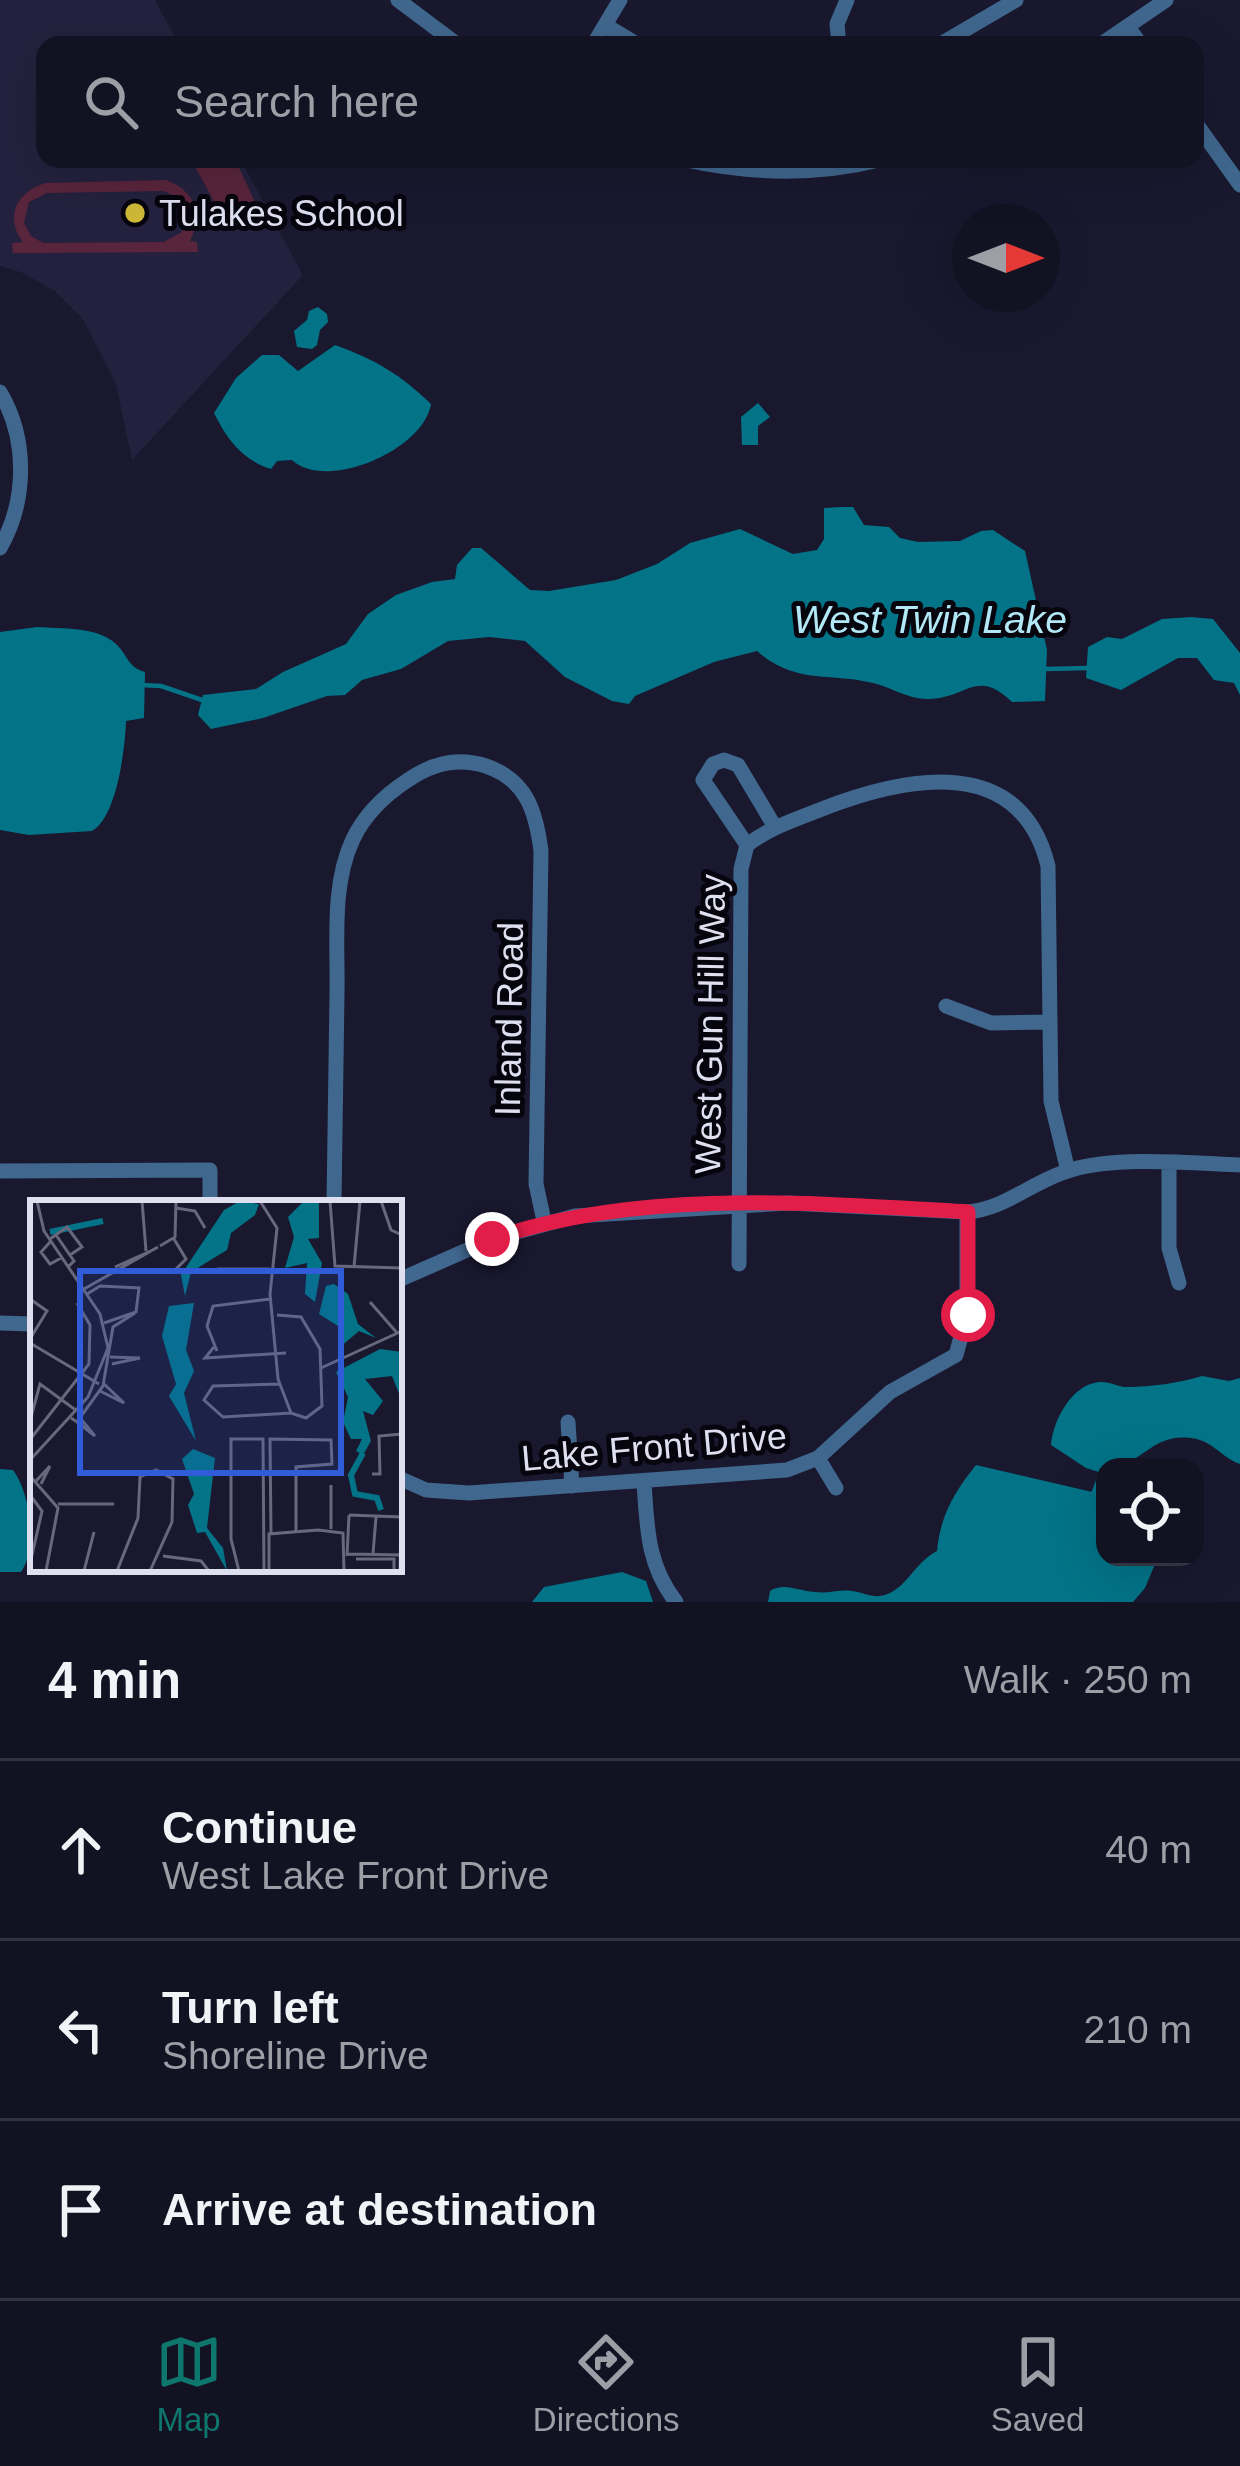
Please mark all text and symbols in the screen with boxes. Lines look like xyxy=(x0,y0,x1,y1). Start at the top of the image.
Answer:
search box xyxy=(36,36,1204,168)
icon: search xyxy=(78,69,144,135)
text: Search here xyxy=(174,76,419,127)
place label: Tulakes School xyxy=(159,193,404,234)
marker: Tulakes School xyxy=(122,200,148,226)
north arrow xyxy=(952,204,1060,312)
water label: West Twin Lake xyxy=(793,598,1067,641)
street label: West Gun Hill Way xyxy=(687,874,733,1174)
street label: Inland Road xyxy=(487,922,531,1116)
inset map xyxy=(30,1200,402,1572)
route end xyxy=(465,1212,519,1266)
route start xyxy=(941,1288,995,1342)
street label: Lake Front Drive xyxy=(520,1415,788,1479)
map controls xyxy=(1096,1458,1204,1566)
button: locate xyxy=(1096,1458,1204,1566)
text: 4 min xyxy=(48,1652,181,1709)
text: Walk · 250 m xyxy=(964,1658,1192,1701)
text: Continue xyxy=(162,1802,357,1853)
icon: ahead xyxy=(48,1817,114,1883)
text: 40 m xyxy=(1105,1828,1192,1871)
text: West Lake Front Drive xyxy=(162,1854,549,1897)
text: Turn left xyxy=(162,1982,339,2033)
icon: left xyxy=(48,1997,114,2063)
text: 210 m xyxy=(1084,2008,1192,2051)
text: Shoreline Drive xyxy=(162,2034,429,2077)
icon: arrive xyxy=(48,2177,114,2243)
text: Arrive at destination xyxy=(162,2184,597,2235)
tab: Map xyxy=(156,2329,222,2439)
tab: Directions xyxy=(533,2329,680,2439)
tab: Saved xyxy=(991,2329,1084,2439)

